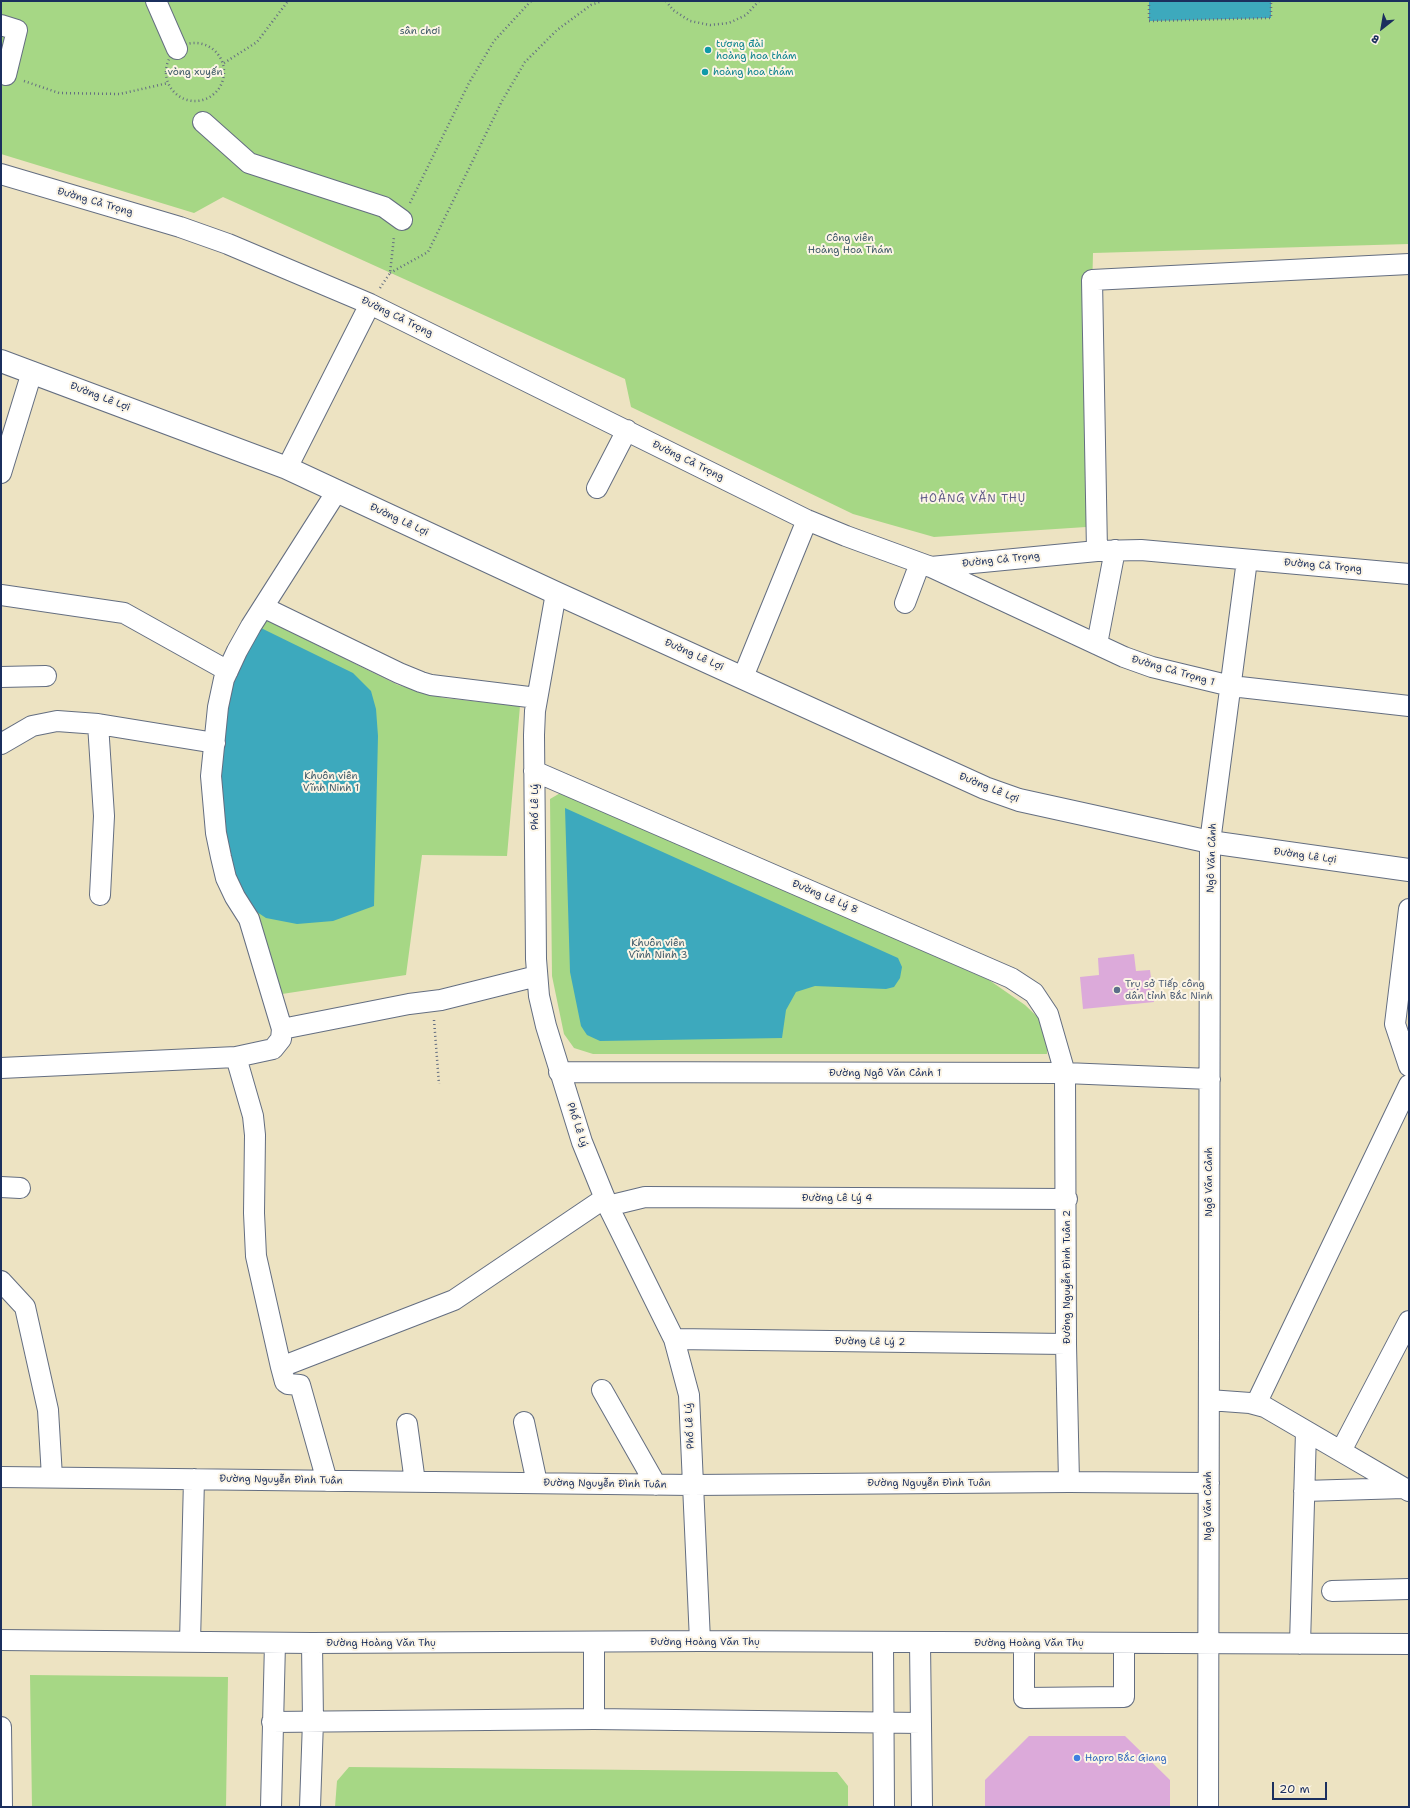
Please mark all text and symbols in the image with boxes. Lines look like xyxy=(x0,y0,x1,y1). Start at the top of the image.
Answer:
north arrow xyxy=(1362,8,1402,48)
park label: sân chơi xyxy=(400,25,440,37)
text: B xyxy=(1369,31,1382,47)
place label: tượng đài hoàng hoa thám xyxy=(716,38,797,62)
marker: tượng đài hoàng hoa thám xyxy=(703,45,713,55)
park label: vòng xuyến xyxy=(167,66,223,78)
place label: hoàng hoa thám xyxy=(713,66,794,78)
marker: hoàng hoa thám xyxy=(700,67,710,77)
street label: Đường Cả Trọng xyxy=(56,185,134,219)
park label: Công viên Hoàng Hoa Thám xyxy=(808,232,892,256)
street label: Đường Cả Trọng xyxy=(359,294,435,340)
street label: Đường Lê Lợi xyxy=(68,380,132,414)
street label: Đường Cả Trọng xyxy=(650,438,726,484)
district label: HOÀNG VĂN THỤ xyxy=(920,492,1026,506)
street label: Đường Lê Lợi xyxy=(368,501,430,539)
street label: Đường Cả Trọng xyxy=(962,550,1040,570)
street label: Đường Cả Trọng xyxy=(1284,557,1362,575)
street label: Đường Lê Lợi xyxy=(663,637,725,673)
street label: Đường Cả Trọng 1 xyxy=(1130,653,1216,689)
park label: Khuôn viên Vĩnh Ninh 1 xyxy=(303,770,359,794)
street label: Đường Lê Lợi xyxy=(957,771,1021,805)
street label: Phố Lê Lý xyxy=(529,784,541,830)
street label: Ngô Văn Cảnh xyxy=(1205,823,1219,893)
street label: Đường Lê Lợi xyxy=(1273,846,1337,866)
street label: Đường Lê Lý 8 xyxy=(790,878,860,916)
park label: Khuôn viên Vĩnh Ninh 3 xyxy=(628,937,688,960)
place label: Trụ sở Tiếp công dân tỉnh Bắc Ninh xyxy=(1125,978,1213,1002)
marker: Trụ sở Tiếp công dân tỉnh Bắc Ninh xyxy=(1112,985,1122,995)
street label: Đường Ngô Văn Cảnh 1 xyxy=(829,1067,941,1079)
street label: Phố Lê Lý xyxy=(564,1101,590,1149)
street label: Ngô Văn Cảnh xyxy=(1203,1147,1215,1217)
street label: Đường Lê Lý 4 xyxy=(802,1192,872,1204)
street label: Đường Nguyễn Đình Tuân 2 xyxy=(1061,1210,1073,1344)
street label: Đường Lê Lý 2 xyxy=(835,1335,905,1349)
street label: Phố Lê Lý xyxy=(683,1403,697,1449)
street label: Ngô Văn Cảnh xyxy=(1202,1471,1214,1541)
street label: Đường Nguyễn Đình Tuân xyxy=(219,1473,343,1487)
street label: Đường Nguyễn Đình Tuân xyxy=(543,1477,667,1491)
street label: Đường Nguyễn Đình Tuân xyxy=(867,1477,991,1489)
street label: Đường Hoàng Văn Thụ xyxy=(650,1636,760,1648)
street label: Đường Hoàng Văn Thụ xyxy=(326,1637,436,1649)
street label: Đường Hoàng Văn Thụ xyxy=(974,1637,1084,1649)
place label: Hapro Bắc Giang xyxy=(1085,1752,1167,1764)
marker: Hapro Bắc Giang xyxy=(1072,1753,1082,1763)
scale bar xyxy=(1274,1774,1329,1800)
text: 20 m xyxy=(1279,1781,1310,1797)

